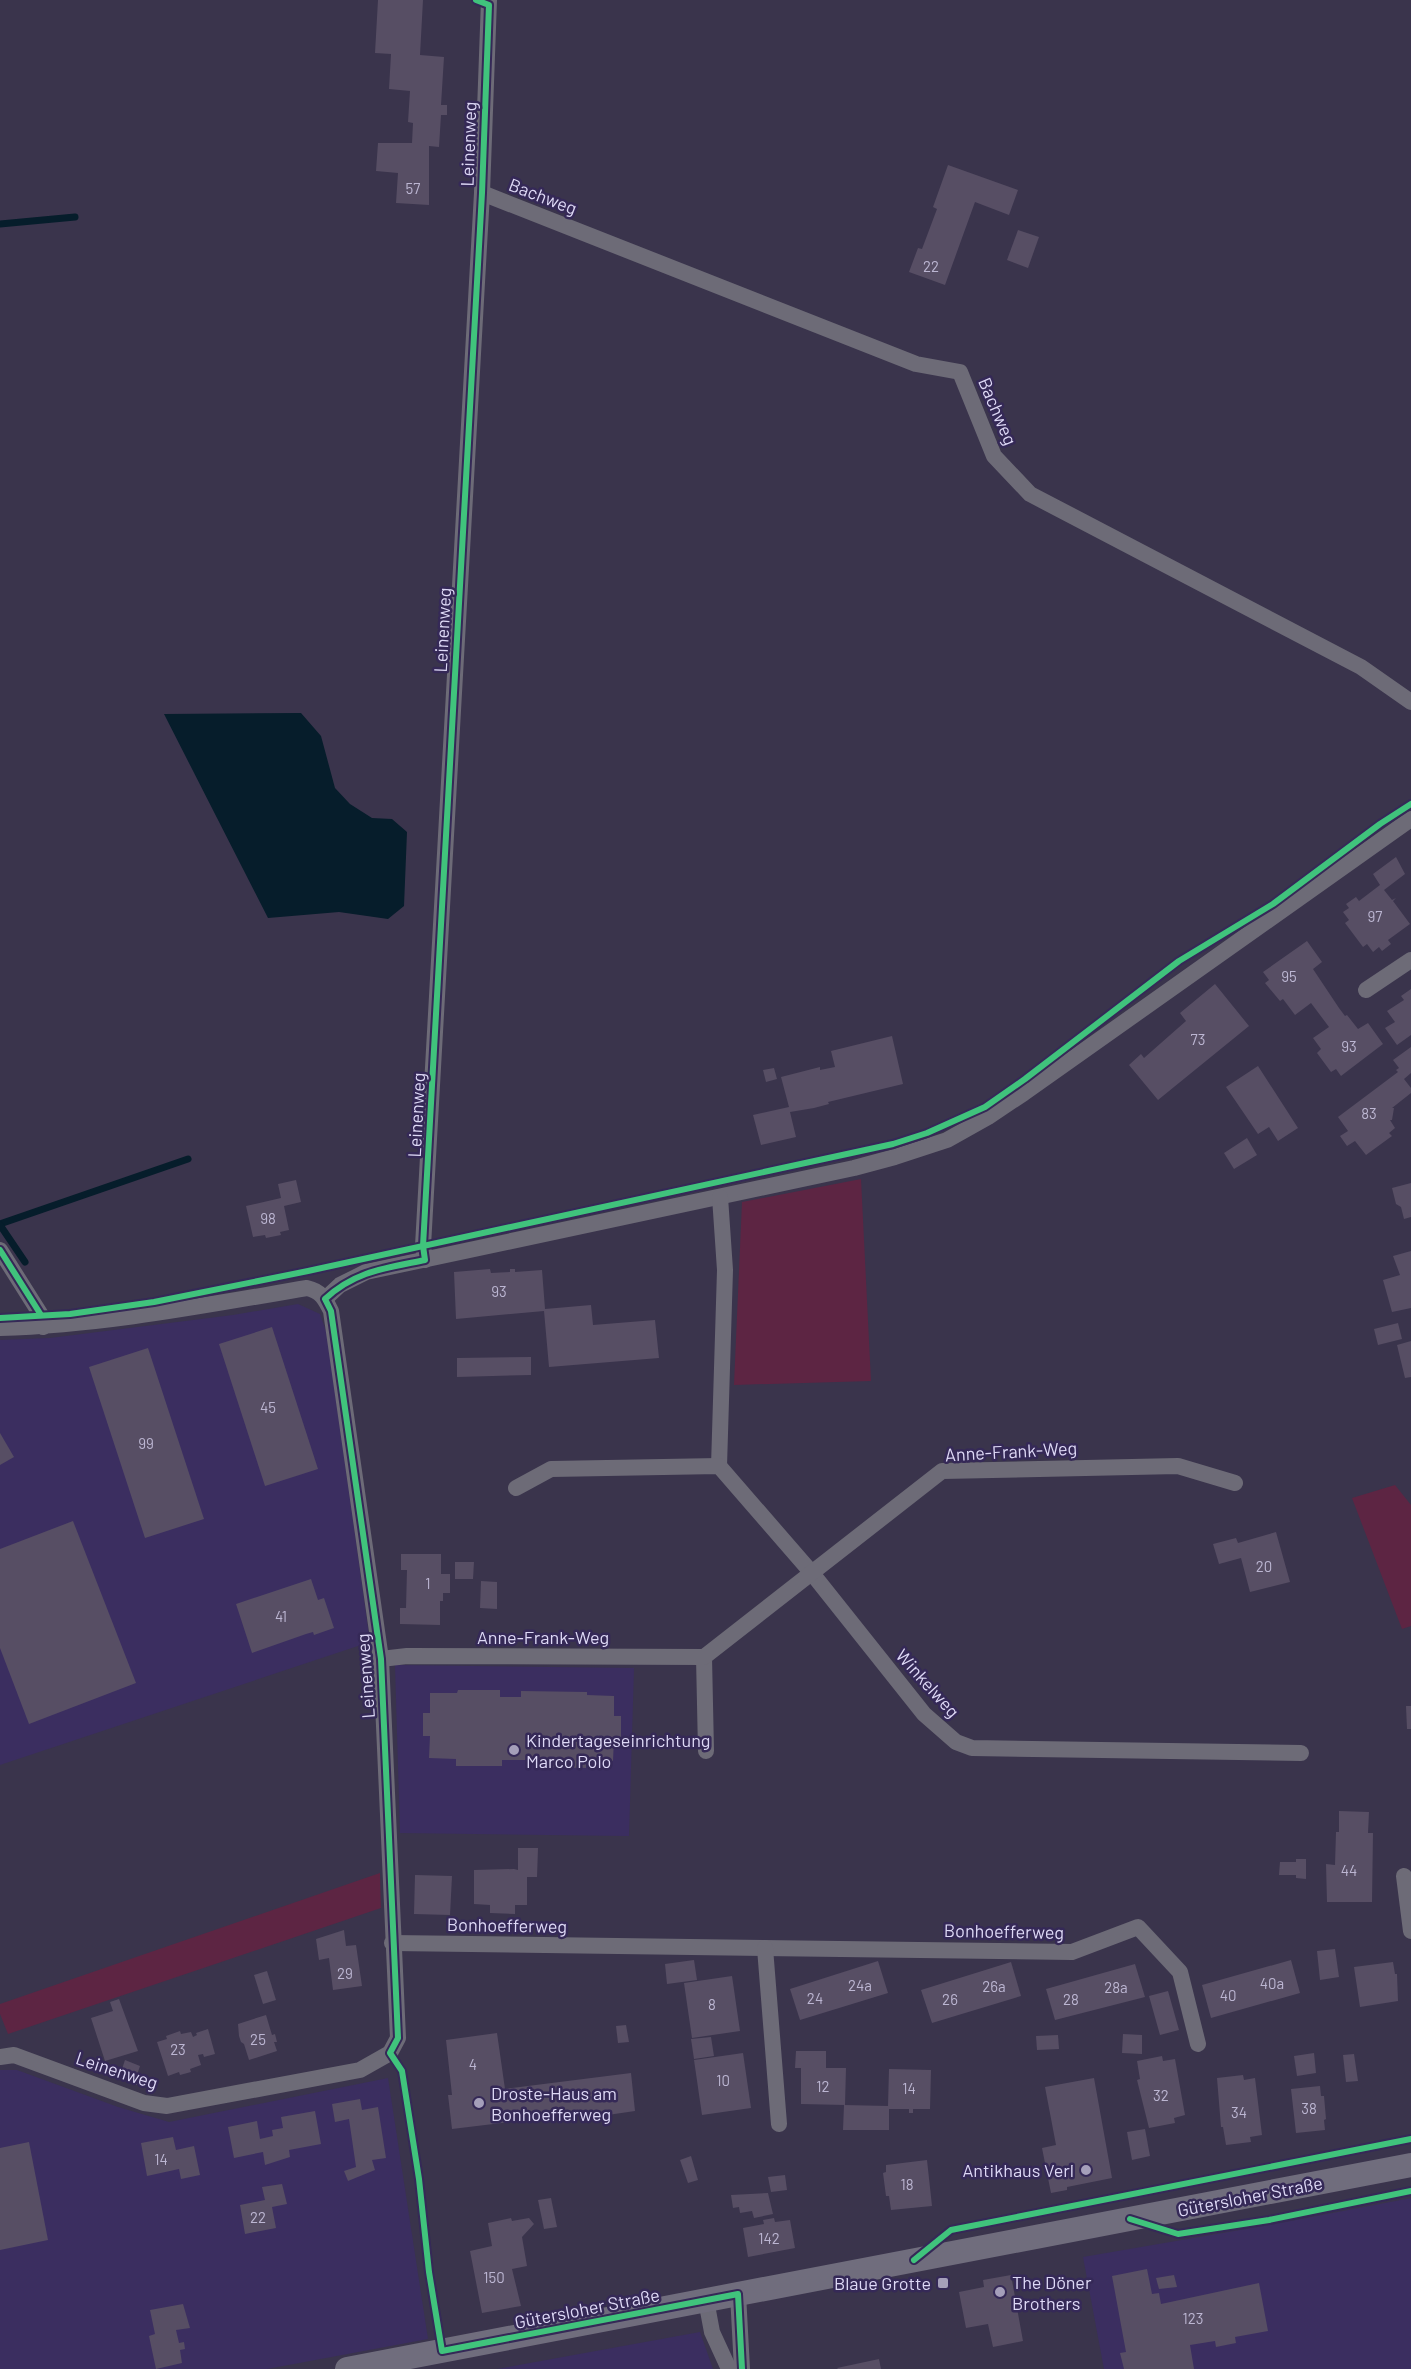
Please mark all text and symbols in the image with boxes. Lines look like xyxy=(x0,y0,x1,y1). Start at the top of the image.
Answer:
street label: Leinenweg xyxy=(456,101,480,187)
street label: Bachweg xyxy=(506,173,580,219)
house number: 57 xyxy=(406,179,420,197)
house number: 22 xyxy=(923,257,939,275)
street label: Bachweg xyxy=(974,374,1022,448)
street label: Leinenweg xyxy=(429,587,455,673)
house number: 97 xyxy=(1368,907,1382,925)
house number: 95 xyxy=(1281,967,1297,985)
house number: 73 xyxy=(1191,1030,1205,1048)
house number: 93 xyxy=(1341,1037,1357,1055)
street label: Leinenweg xyxy=(403,1072,429,1158)
house number: 83 xyxy=(1361,1104,1377,1122)
house number: 98 xyxy=(260,1209,276,1227)
house number: 93 xyxy=(491,1282,507,1300)
house number: 45 xyxy=(260,1398,276,1416)
house number: 99 xyxy=(138,1434,154,1452)
street label: Anne-Frank-Weg xyxy=(944,1437,1078,1465)
house number: 20 xyxy=(1256,1557,1272,1575)
house number: 1 xyxy=(425,1574,431,1592)
house number: 41 xyxy=(275,1607,287,1625)
street label: Anne-Frank-Weg xyxy=(477,1626,609,1648)
street label: Leinenweg xyxy=(351,1633,379,1719)
street label: Winkelweg xyxy=(892,1644,964,1722)
place label: Kindertageseinrichtung Marco Polo xyxy=(526,1729,710,1772)
marker: Kindertageseinrichtung Marco Polo xyxy=(507,1743,521,1757)
house number: 44 xyxy=(1341,1861,1357,1879)
street label: Bonhoefferweg xyxy=(447,1913,567,1937)
street label: Bonhoefferweg xyxy=(944,1919,1064,1943)
house number: 29 xyxy=(337,1964,353,1982)
house number: 40a xyxy=(1260,1974,1284,1992)
house number: 24a xyxy=(848,1976,872,1994)
house number: 26a xyxy=(982,1977,1006,1995)
house number: 28a xyxy=(1104,1978,1128,1996)
house number: 40 xyxy=(1220,1986,1236,2004)
house number: 24 xyxy=(807,1989,823,2007)
house number: 26 xyxy=(942,1990,958,2008)
house number: 28 xyxy=(1063,1990,1079,2008)
house number: 8 xyxy=(708,1995,716,2013)
house number: 25 xyxy=(250,2030,266,2048)
house number: 23 xyxy=(170,2040,186,2058)
street label: Leinenweg xyxy=(73,2046,161,2094)
house number: 4 xyxy=(469,2055,477,2073)
house number: 10 xyxy=(716,2071,730,2089)
house number: 12 xyxy=(816,2077,830,2095)
house number: 14 xyxy=(902,2079,916,2097)
place label: Droste-Haus am Bonhoefferweg xyxy=(491,2082,617,2125)
house number: 32 xyxy=(1153,2086,1169,2104)
marker: Droste-Haus am Bonhoefferweg xyxy=(472,2096,486,2110)
house number: 38 xyxy=(1301,2099,1317,2117)
house number: 34 xyxy=(1231,2103,1247,2121)
house number: 14 xyxy=(154,2150,168,2168)
place label: Antikhaus Verl xyxy=(962,2159,1074,2181)
marker: Antikhaus Verl xyxy=(1079,2163,1093,2177)
street label: Gütersloher Straße xyxy=(1176,2171,1324,2221)
house number: 18 xyxy=(900,2175,914,2193)
house number: 22 xyxy=(250,2208,266,2226)
house number: 142 xyxy=(758,2229,780,2247)
house number: 150 xyxy=(483,2268,505,2286)
place label: The Döner Brothers xyxy=(1012,2271,1092,2314)
place label: Blaue Grotte xyxy=(834,2272,931,2294)
marker: Blaue Grotte xyxy=(936,2276,950,2290)
street label: Gütersloher Straße xyxy=(513,2283,661,2333)
marker: The Döner Brothers xyxy=(993,2285,1007,2299)
house number: 123 xyxy=(1183,2309,1203,2327)

